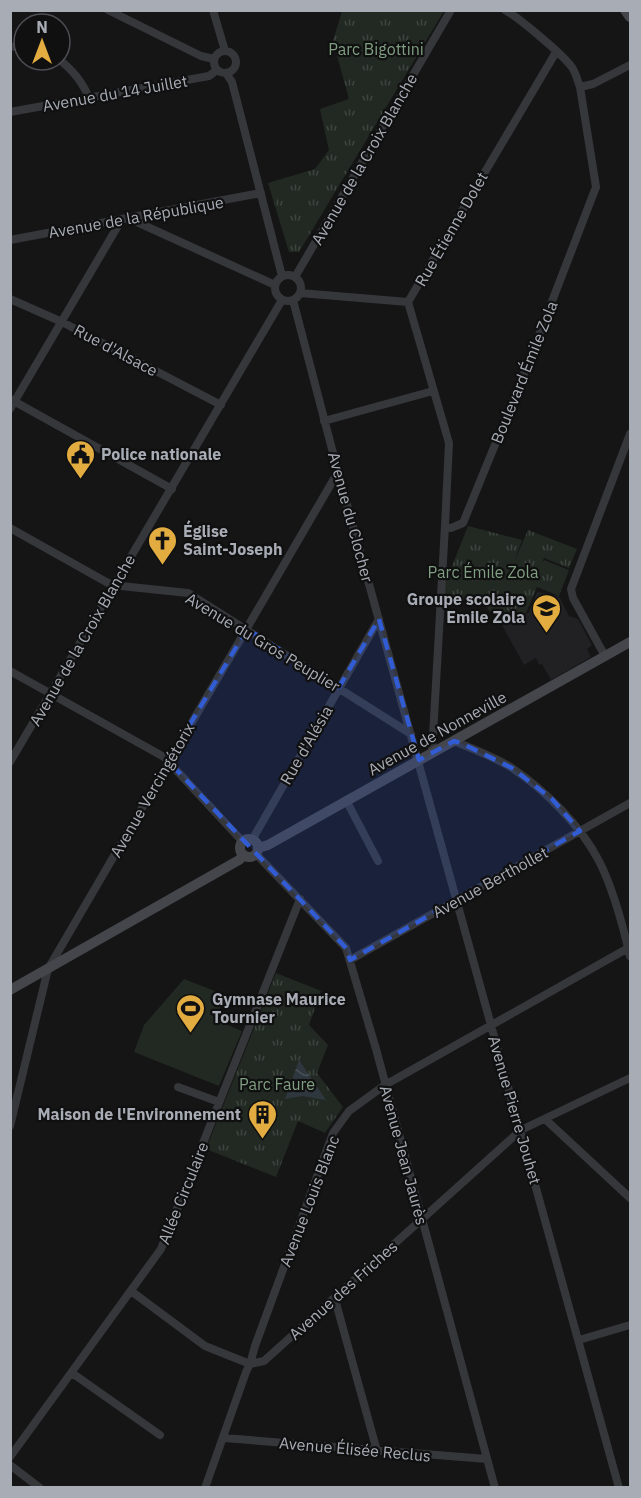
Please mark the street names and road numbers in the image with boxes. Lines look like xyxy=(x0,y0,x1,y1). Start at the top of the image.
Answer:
street label: Avenue du 14 Juillet xyxy=(41,70,189,116)
street label: Avenue de la Croix Blanche xyxy=(307,70,421,248)
street label: Rue Étienne Dolet xyxy=(409,168,492,290)
street label: Avenue de la République xyxy=(47,192,225,242)
street label: Boulevard Émile Zola xyxy=(485,297,562,446)
street label: Rue d'Alsace xyxy=(71,320,161,381)
street label: Avenue du Clocher xyxy=(324,450,378,585)
street label: Avenue de la Croix Blanche xyxy=(25,551,139,729)
street label: Avenue du Gros Peuplier xyxy=(182,588,344,696)
street label: Avenue de Nonneville xyxy=(364,686,510,779)
street label: Rue d'Alésia xyxy=(275,702,337,788)
street label: Avenue Vercingétorix xyxy=(105,719,199,861)
street label: Avenue Berthollet xyxy=(429,842,551,922)
street label: Avenue Pierre Jouhet xyxy=(484,1033,546,1187)
street label: Avenue Jean Jaurès xyxy=(376,1083,432,1227)
street label: Avenue Louis Blanc xyxy=(275,1132,343,1270)
street label: Allée Circulaire xyxy=(153,1139,213,1247)
street label: Avenue des Friches xyxy=(285,1236,401,1344)
street label: Avenue Élisée Reclus xyxy=(278,1431,432,1466)

